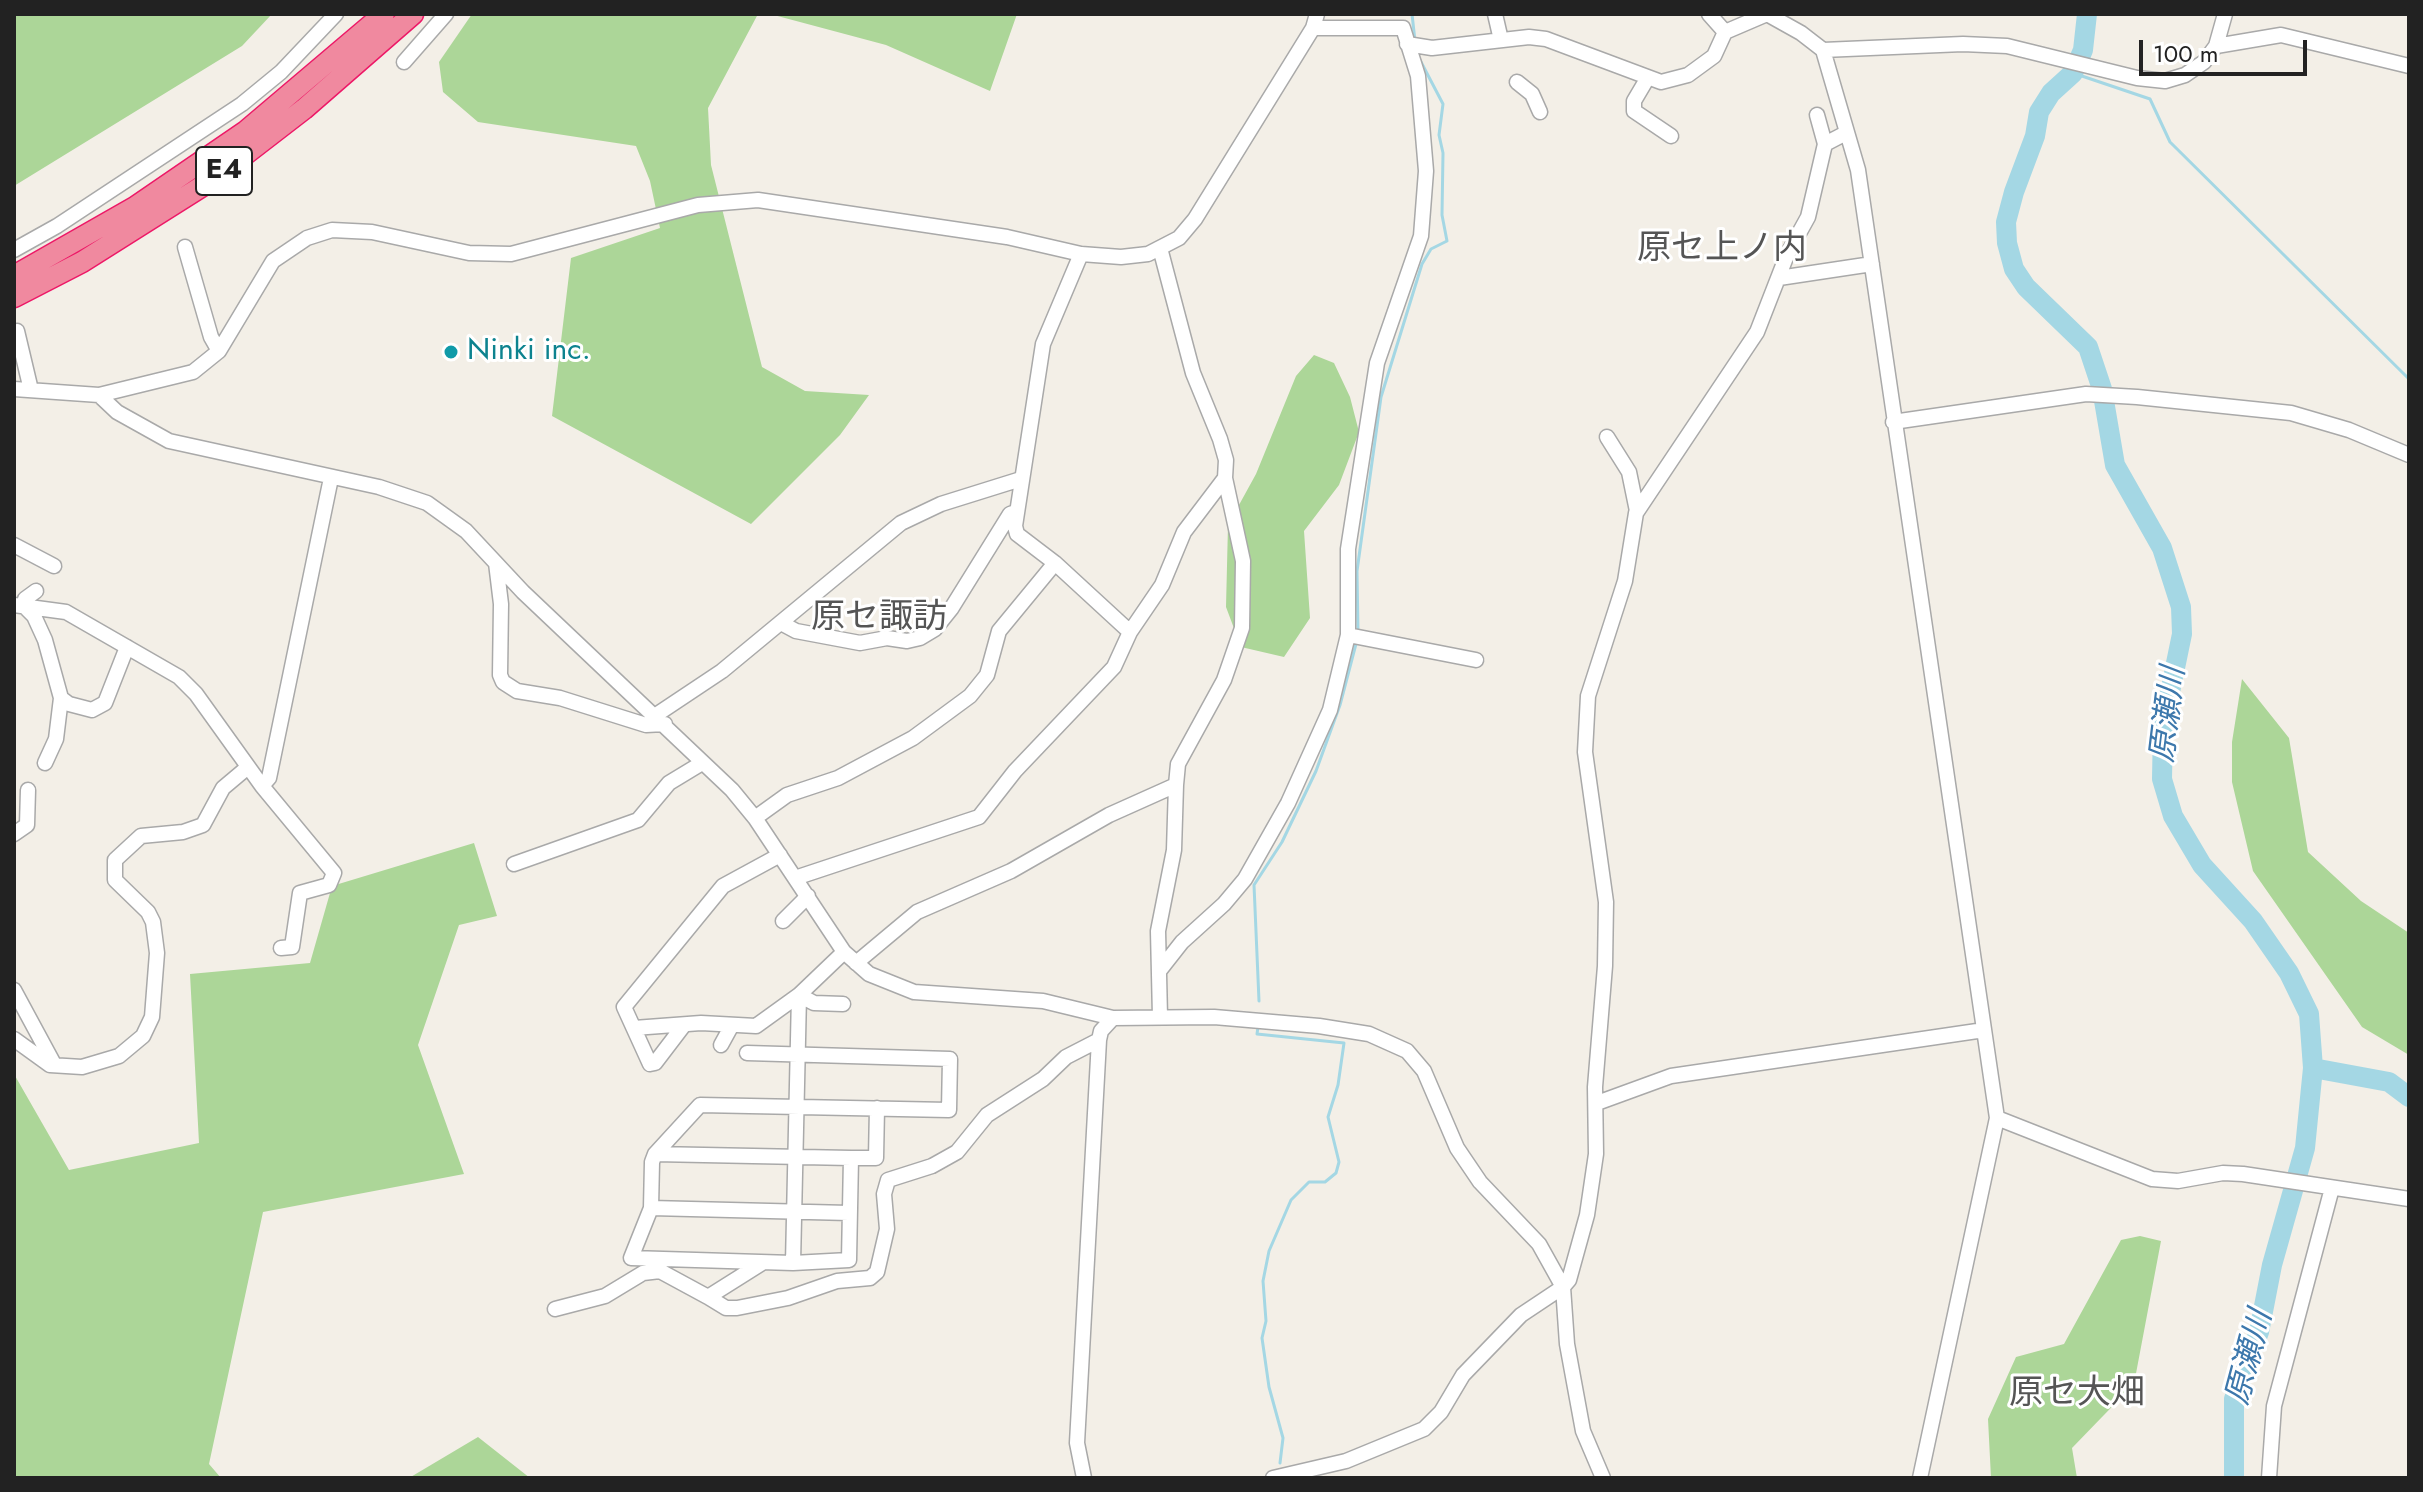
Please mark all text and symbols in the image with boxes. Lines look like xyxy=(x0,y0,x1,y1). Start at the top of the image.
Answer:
scale bar xyxy=(2143,24,2311,74)
text: 100 m xyxy=(2153,36,2219,71)
road number: E4 xyxy=(196,147,252,195)
district label: 原セ上ノ内 xyxy=(1637,230,1807,270)
place label: Ninki inc. xyxy=(467,334,591,370)
marker: Ninki inc. xyxy=(442,343,460,361)
district label: 原セ諏訪 xyxy=(811,599,947,639)
water label: 原瀬川 xyxy=(2145,665,2195,765)
water label: 原瀬川 xyxy=(2220,1307,2282,1409)
district label: 原セ大畑 xyxy=(2009,1375,2145,1415)

